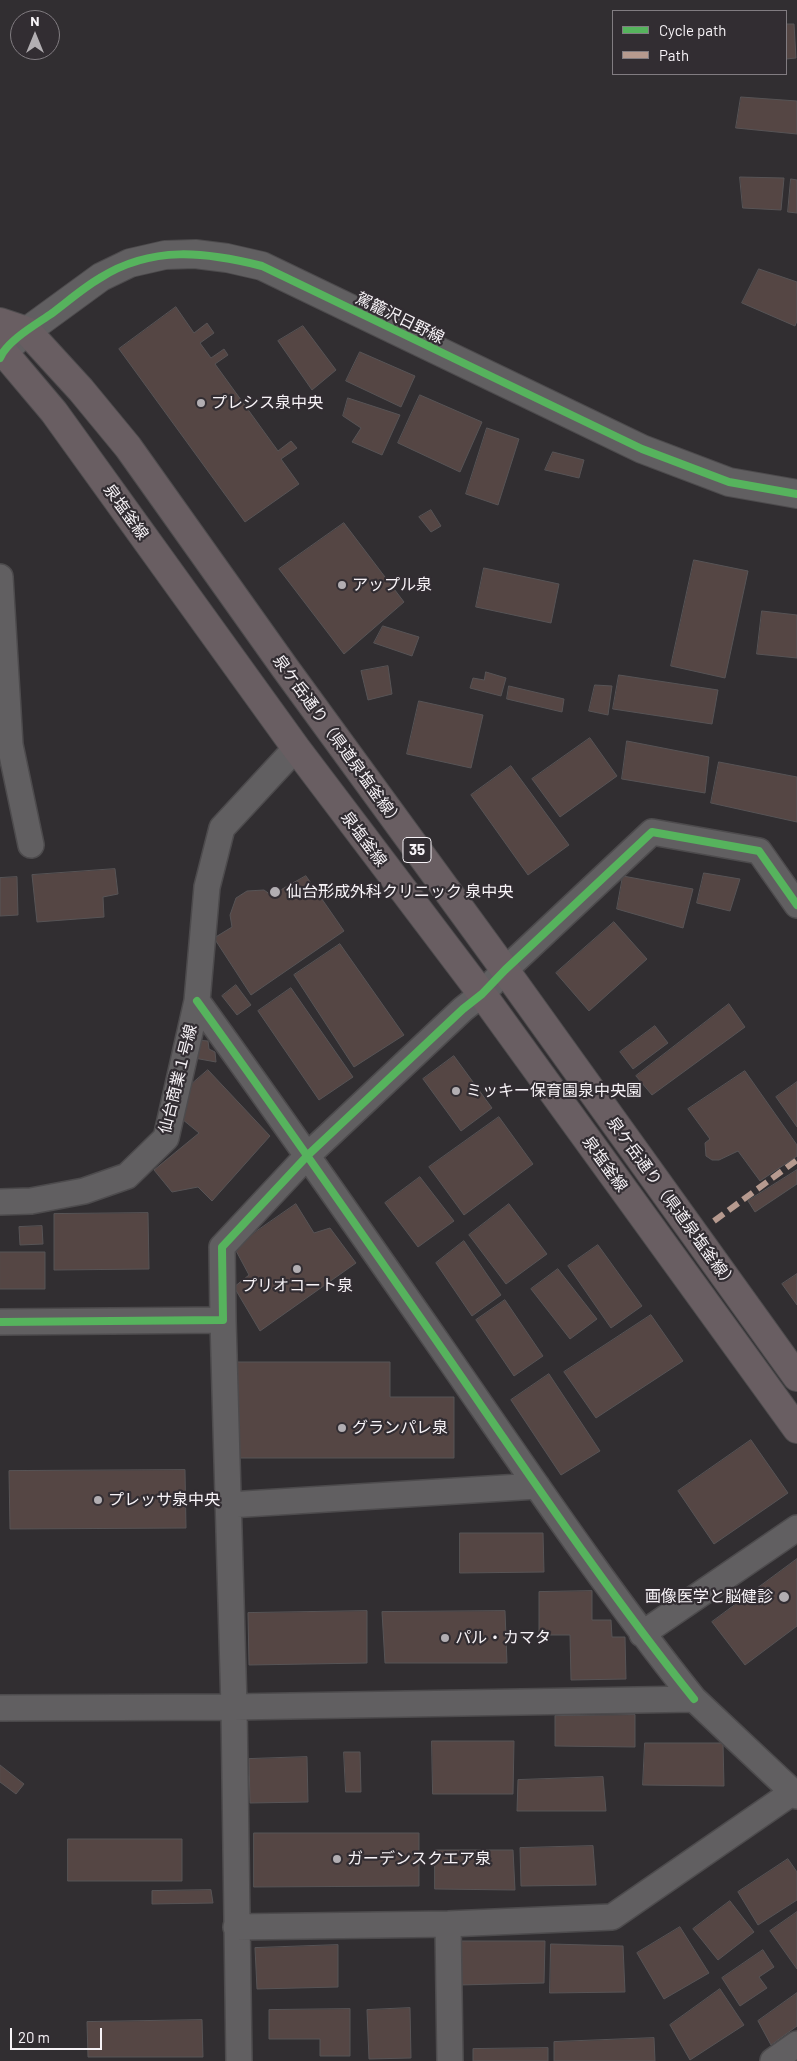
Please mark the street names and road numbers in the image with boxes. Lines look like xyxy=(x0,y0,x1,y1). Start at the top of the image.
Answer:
street label: 駕籠沢日野線 xyxy=(353,288,447,348)
street label: 泉塩釜線 xyxy=(99,480,153,544)
street label: 泉ケ岳通り（県道泉塩釜線） xyxy=(269,651,407,831)
street label: 泉塩釜線 xyxy=(337,808,391,870)
road number: 35 xyxy=(403,838,431,862)
street label: 仙台商業１号線 xyxy=(155,1022,201,1136)
street label: 泉ケ岳通り（県道泉塩釜線） xyxy=(603,1113,741,1293)
street label: 泉塩釜線 xyxy=(578,1132,632,1196)

